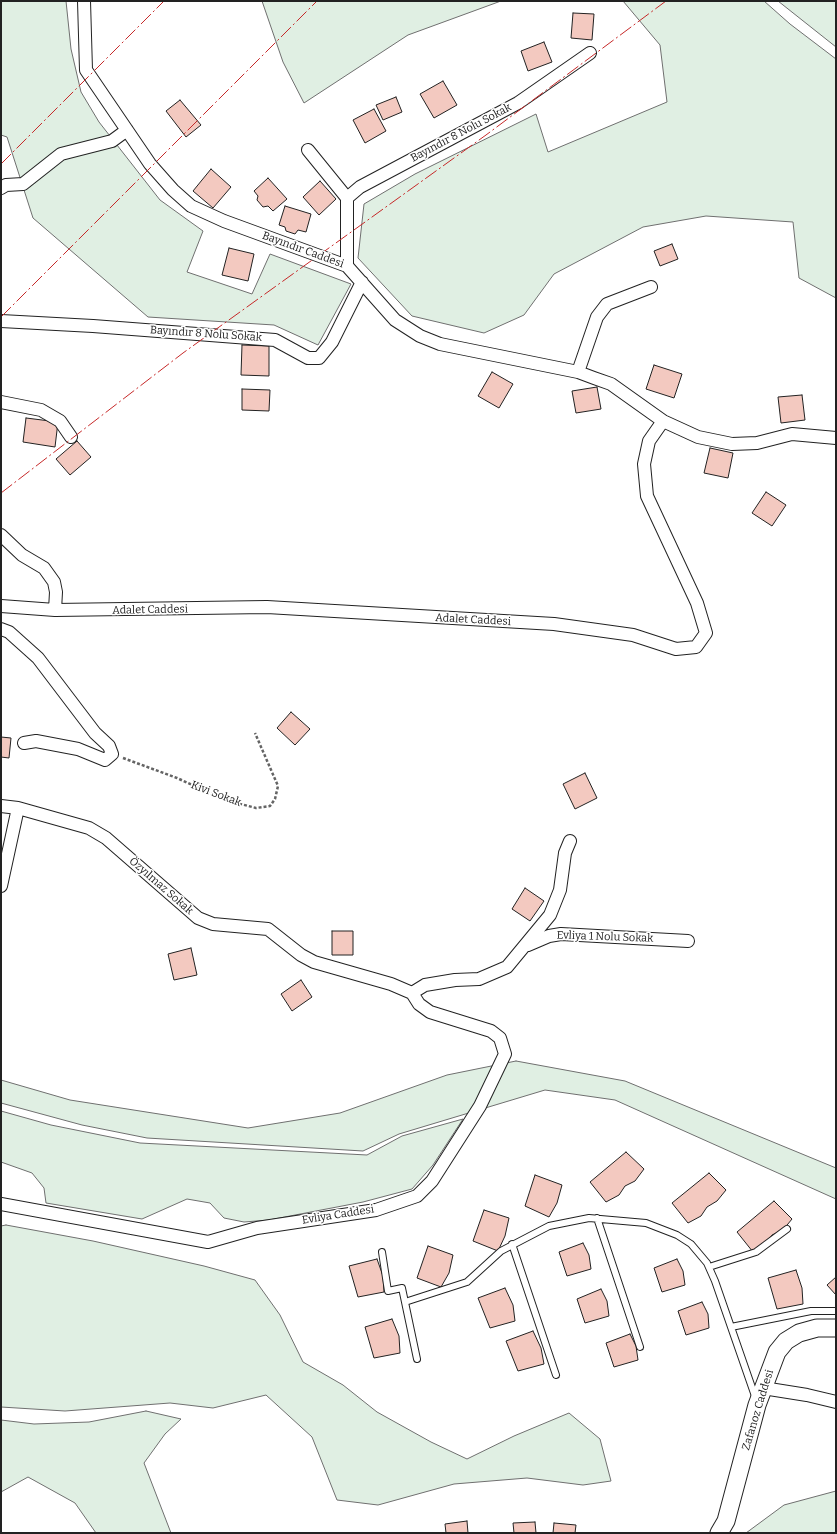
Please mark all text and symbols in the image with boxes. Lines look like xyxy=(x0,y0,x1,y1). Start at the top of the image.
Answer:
street label: Bayındır 8 Nolu Sokak xyxy=(408,101,514,165)
street label: Bayındır Caddesi xyxy=(260,229,346,271)
street label: Bayındır 8 Nolu Sokak xyxy=(150,324,262,344)
street label: Adalet Caddesi xyxy=(112,603,188,617)
street label: Adalet Caddesi xyxy=(435,611,511,629)
street label: Kivi Sokak xyxy=(189,778,243,810)
street label: Özyılmaz Sokak xyxy=(126,855,196,917)
street label: Evliya 1 Nolu Sokak xyxy=(556,929,654,945)
street label: Evliya Caddesi xyxy=(301,1203,375,1227)
street label: Zafanoz Caddesi xyxy=(739,1368,777,1452)

